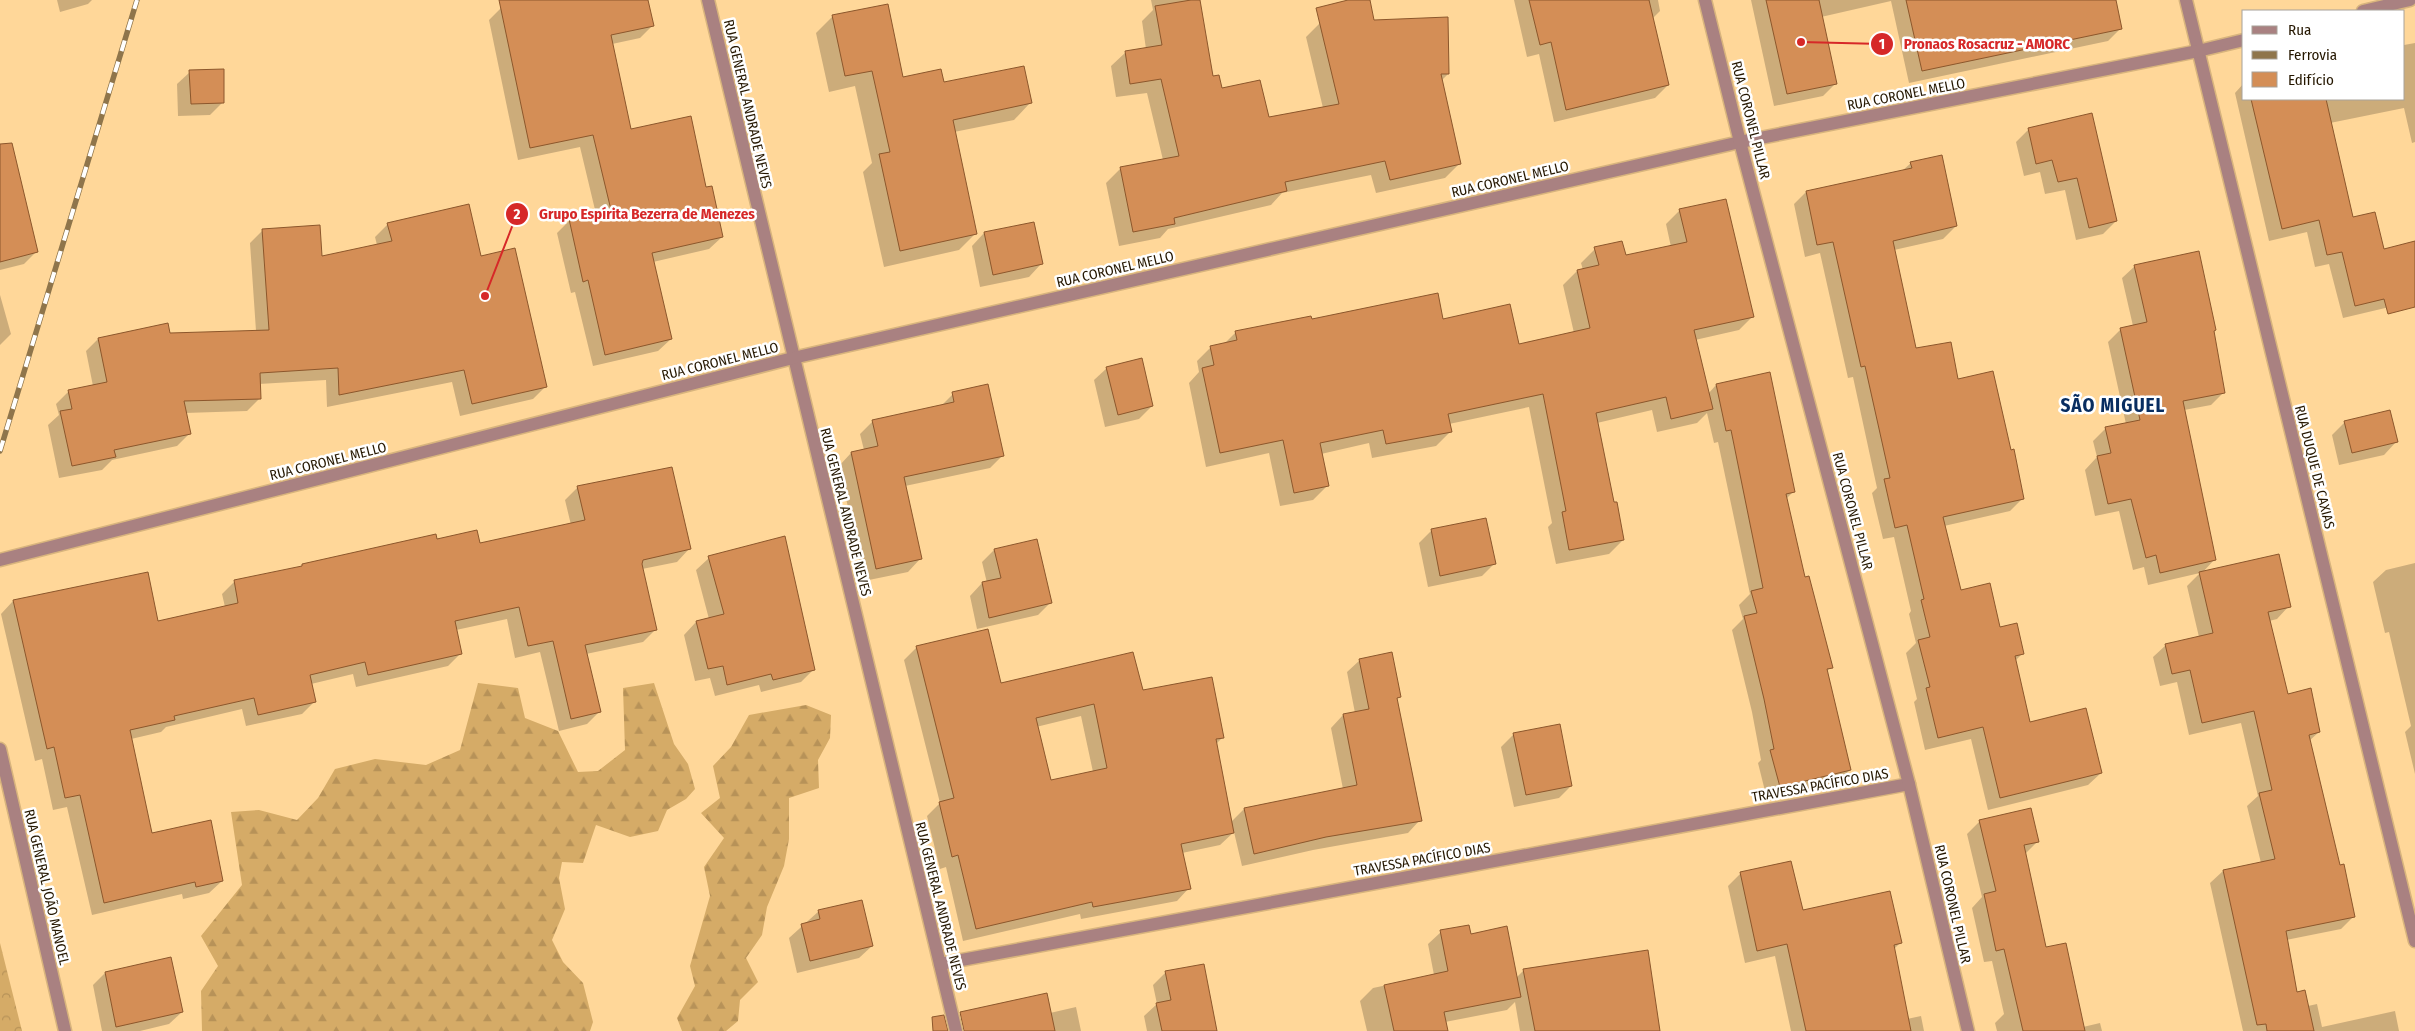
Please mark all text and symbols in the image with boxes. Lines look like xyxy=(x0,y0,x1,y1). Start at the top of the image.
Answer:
legend xyxy=(2242,10,2405,100)
street label: RUA GENERAL ANDRADE NEVES xyxy=(720,18,775,190)
text: Rua xyxy=(2288,21,2311,39)
callout: Pronaos Rosacruz - AMORC xyxy=(1869,29,2081,59)
text: 1 xyxy=(1879,35,1885,53)
text: Pronaos Rosacruz - AMORC xyxy=(1904,35,2070,53)
text: Ferrovia xyxy=(2288,46,2337,64)
street label: RUA CORONEL PILLAR xyxy=(1728,59,1774,181)
text: Edifício xyxy=(2288,71,2334,89)
street label: RUA CORONEL MELLO xyxy=(1846,75,1967,114)
street label: RUA CORONEL MELLO xyxy=(1450,158,1571,201)
callout: Grupo Espírita Bezerra de Menezes xyxy=(504,199,765,229)
text: 2 xyxy=(513,205,521,223)
text: Grupo Espírita Bezerra de Menezes xyxy=(539,205,755,223)
street label: RUA CORONEL MELLO xyxy=(1055,248,1176,291)
street label: RUA CORONEL MELLO xyxy=(660,339,781,384)
district label: SÃO MIGUEL xyxy=(2061,393,2165,417)
street label: RUA DUQUE DE CAXIAS xyxy=(2291,404,2338,531)
street label: RUA GENERAL ANDRADE NEVES xyxy=(816,426,875,598)
street label: RUA CORONEL MELLO xyxy=(268,439,389,484)
street label: RUA CORONEL PILLAR xyxy=(1829,450,1876,572)
street label: TRAVESSA PACÍFICO DIAS xyxy=(1750,764,1890,806)
street label: RUA GENERAL JOÃO MANOEL xyxy=(20,807,73,967)
street label: RUA GENERAL ANDRADE NEVES xyxy=(911,820,970,992)
street label: TRAVESSA PACÍFICO DIAS xyxy=(1352,838,1492,880)
street label: RUA CORONEL PILLAR xyxy=(1931,843,1975,965)

